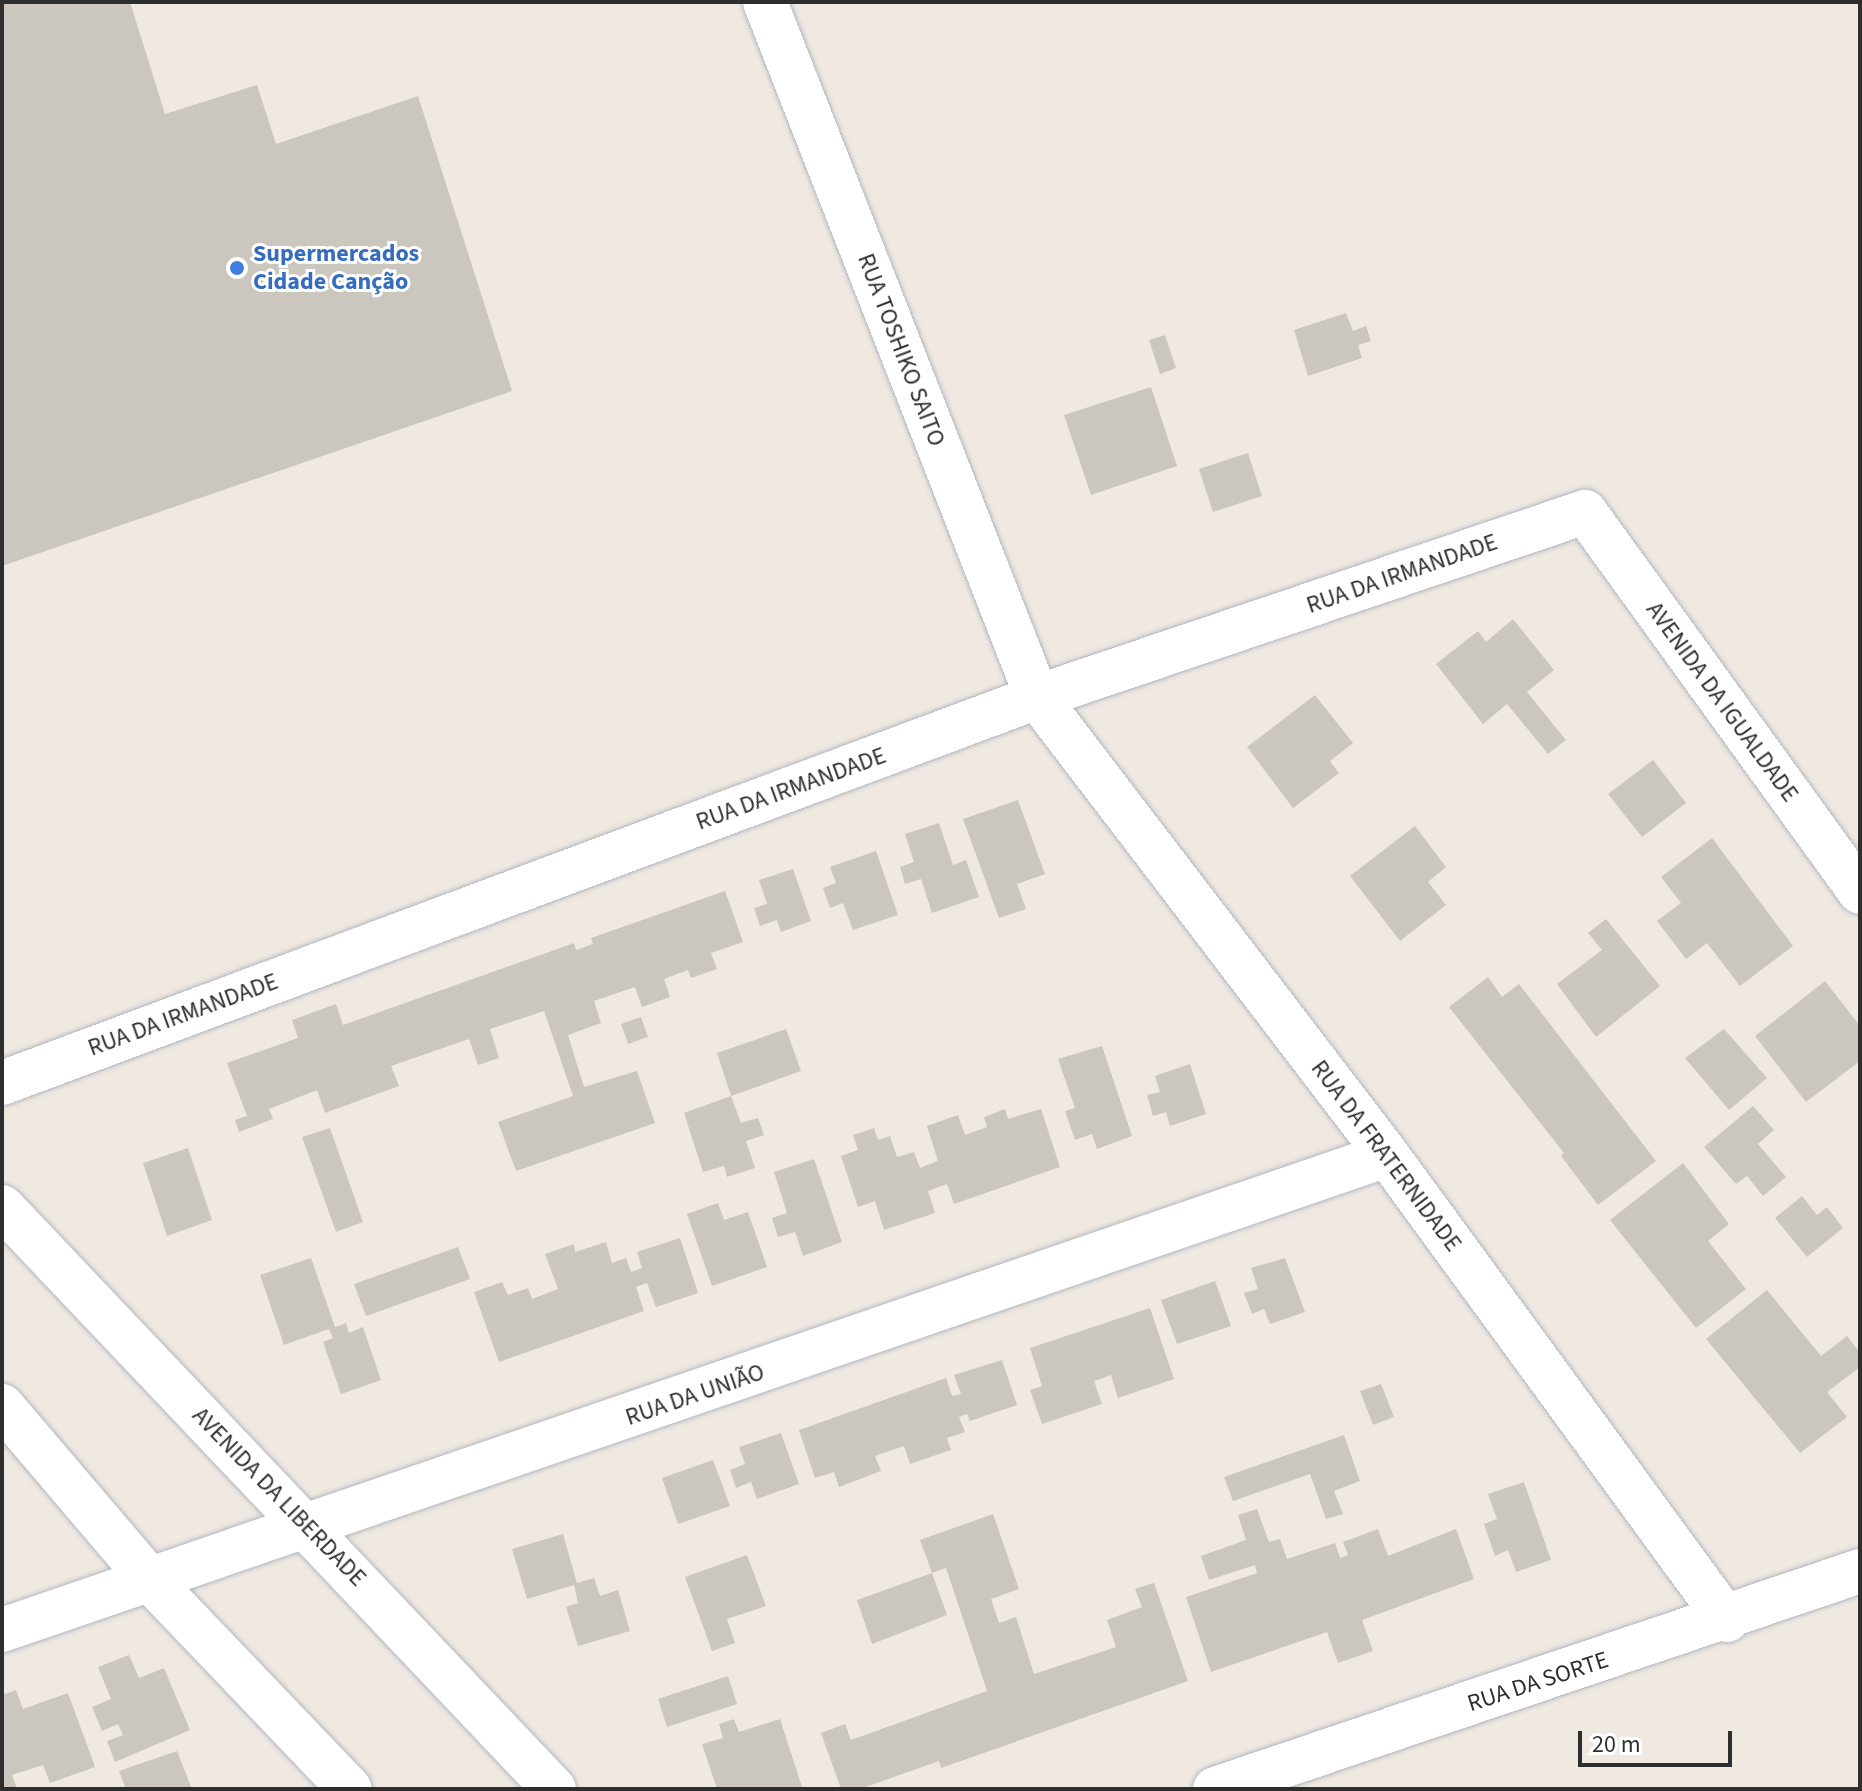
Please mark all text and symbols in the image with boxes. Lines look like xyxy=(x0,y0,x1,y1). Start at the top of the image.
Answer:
place label: Supermercados Cidade Canção xyxy=(253,240,419,296)
street label: RUA TOSHIKO SAITO xyxy=(851,250,951,450)
marker: Supermercados Cidade Canção xyxy=(228,259,246,277)
street label: RUA DA IRMANDADE xyxy=(1303,528,1501,620)
street label: AVENIDA DA IGUALDADE xyxy=(1640,596,1804,808)
street label: RUA DA IRMANDADE xyxy=(692,741,890,837)
street label: RUA DA IRMANDADE xyxy=(84,967,282,1063)
street label: RUA DA FRATERNIDADE xyxy=(1305,1055,1467,1257)
street label: RUA DA UNIÃO xyxy=(622,1358,768,1432)
street label: AVENIDA DA LIBERDADE xyxy=(186,1402,372,1592)
street label: RUA DA SORTE xyxy=(1464,1646,1612,1718)
scale bar xyxy=(1582,1715,1736,1765)
text: 20 m xyxy=(1592,1727,1641,1762)

